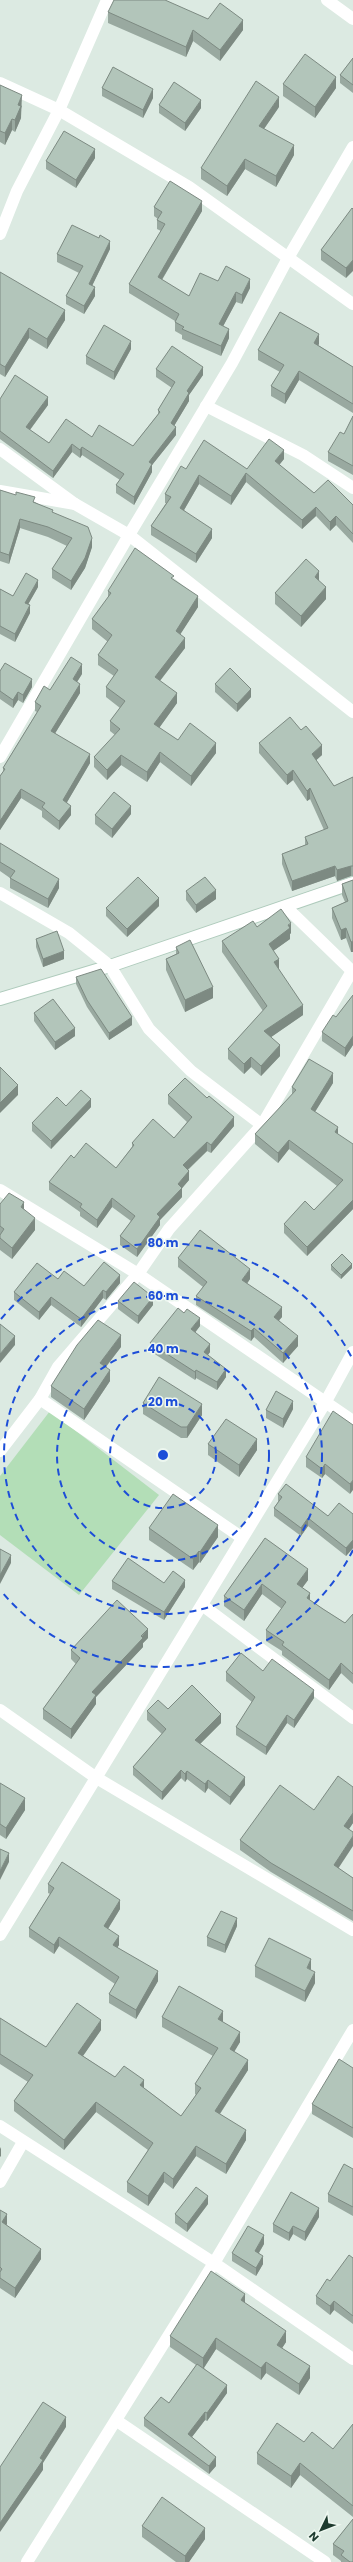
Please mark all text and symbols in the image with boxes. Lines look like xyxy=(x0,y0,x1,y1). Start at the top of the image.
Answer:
text: 80 m xyxy=(148,1234,179,1251)
text: 60 m xyxy=(148,1287,179,1304)
text: 40 m xyxy=(147,1340,179,1357)
text: 20 m xyxy=(148,1393,178,1410)
centre of rings xyxy=(156,1448,170,1462)
north arrow xyxy=(301,2510,341,2550)
text: N xyxy=(305,2528,322,2545)

